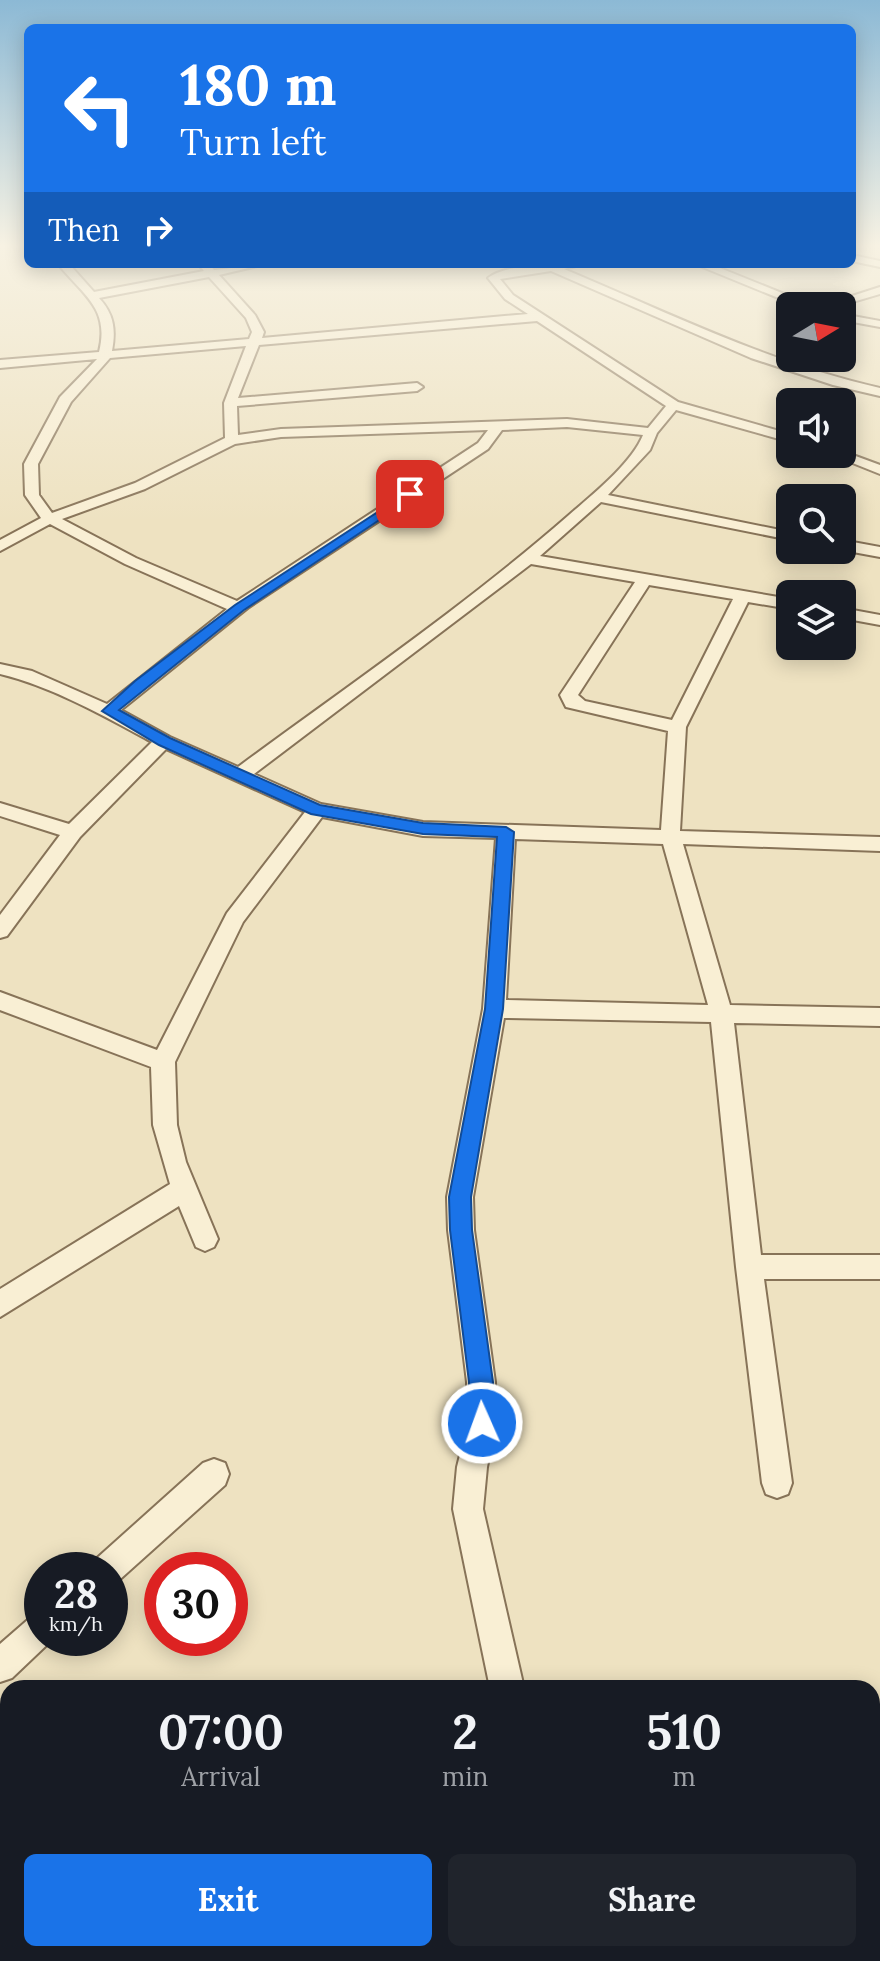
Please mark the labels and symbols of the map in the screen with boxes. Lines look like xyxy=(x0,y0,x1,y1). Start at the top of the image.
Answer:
north arrow xyxy=(776,292,856,372)
pin xyxy=(376,460,444,528)
position arrow xyxy=(440,1381,524,1465)
speed limit sign: 30 xyxy=(144,1552,248,1656)

